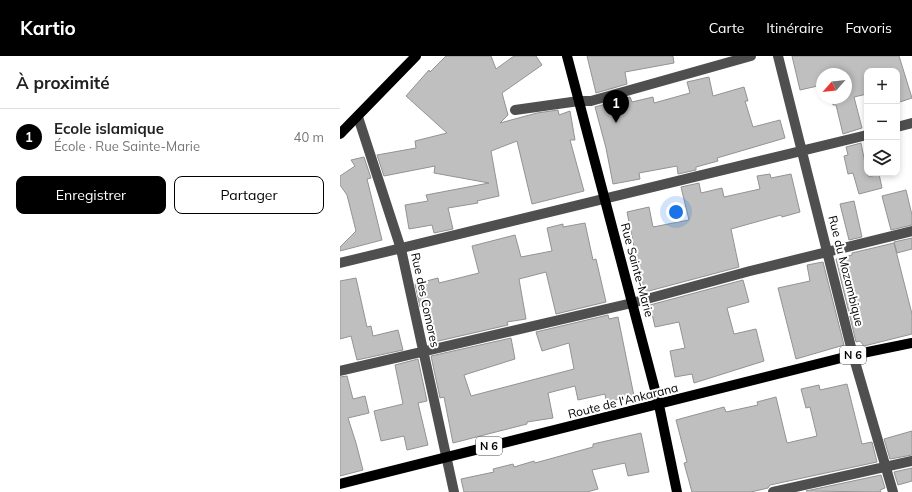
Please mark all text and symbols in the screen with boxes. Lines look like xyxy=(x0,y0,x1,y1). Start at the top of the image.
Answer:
text: Kartio xyxy=(20,16,76,40)
text: Carte xyxy=(709,19,744,37)
text: Itinéraire xyxy=(766,19,823,37)
text: Favoris xyxy=(845,19,892,37)
north arrow xyxy=(816,68,852,104)
map controls xyxy=(864,68,900,176)
button: + xyxy=(864,68,900,104)
text: À proximité xyxy=(16,72,110,93)
pin: 1 xyxy=(603,90,629,123)
button: − xyxy=(864,104,900,140)
text: Ecole islamique xyxy=(54,119,164,138)
text: 1 xyxy=(25,129,33,145)
text: 40 m xyxy=(294,129,324,145)
text: École · Rue Sainte-Marie xyxy=(54,138,200,154)
button: layers xyxy=(864,140,900,176)
button: Enregistrer xyxy=(16,176,166,214)
button: Partager xyxy=(174,176,324,214)
your location xyxy=(666,202,686,222)
street label: Rue du Mozambique xyxy=(825,214,868,328)
street label: Rue Sainte-Marie xyxy=(618,221,657,318)
street label: Rue des Comores xyxy=(408,251,443,349)
road number: N 6 xyxy=(840,346,866,364)
street label: Route de l'Ankarana xyxy=(566,380,680,421)
road number: N 6 xyxy=(476,437,502,455)

